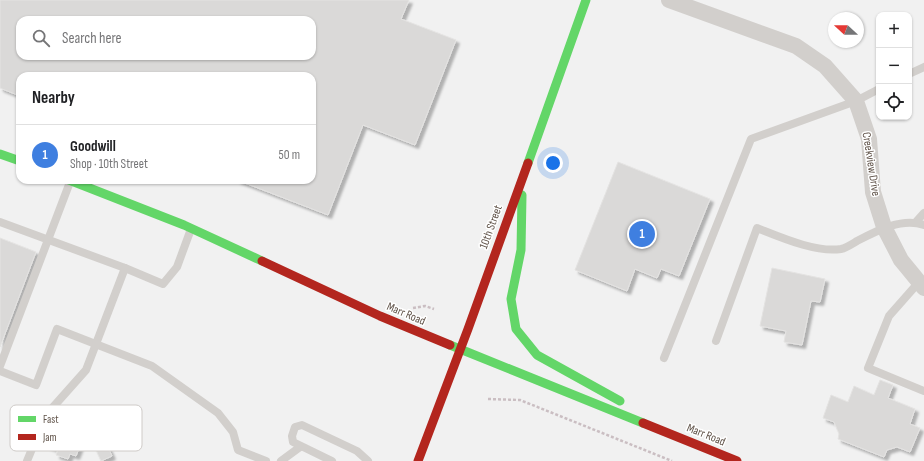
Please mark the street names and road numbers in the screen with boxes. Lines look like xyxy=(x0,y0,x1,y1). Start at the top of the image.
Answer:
street label: Creekview Drive xyxy=(859,131,883,197)
street label: 10th Street xyxy=(476,203,506,251)
street label: Marr Road xyxy=(384,299,428,329)
street label: Marr Road xyxy=(684,420,728,450)

